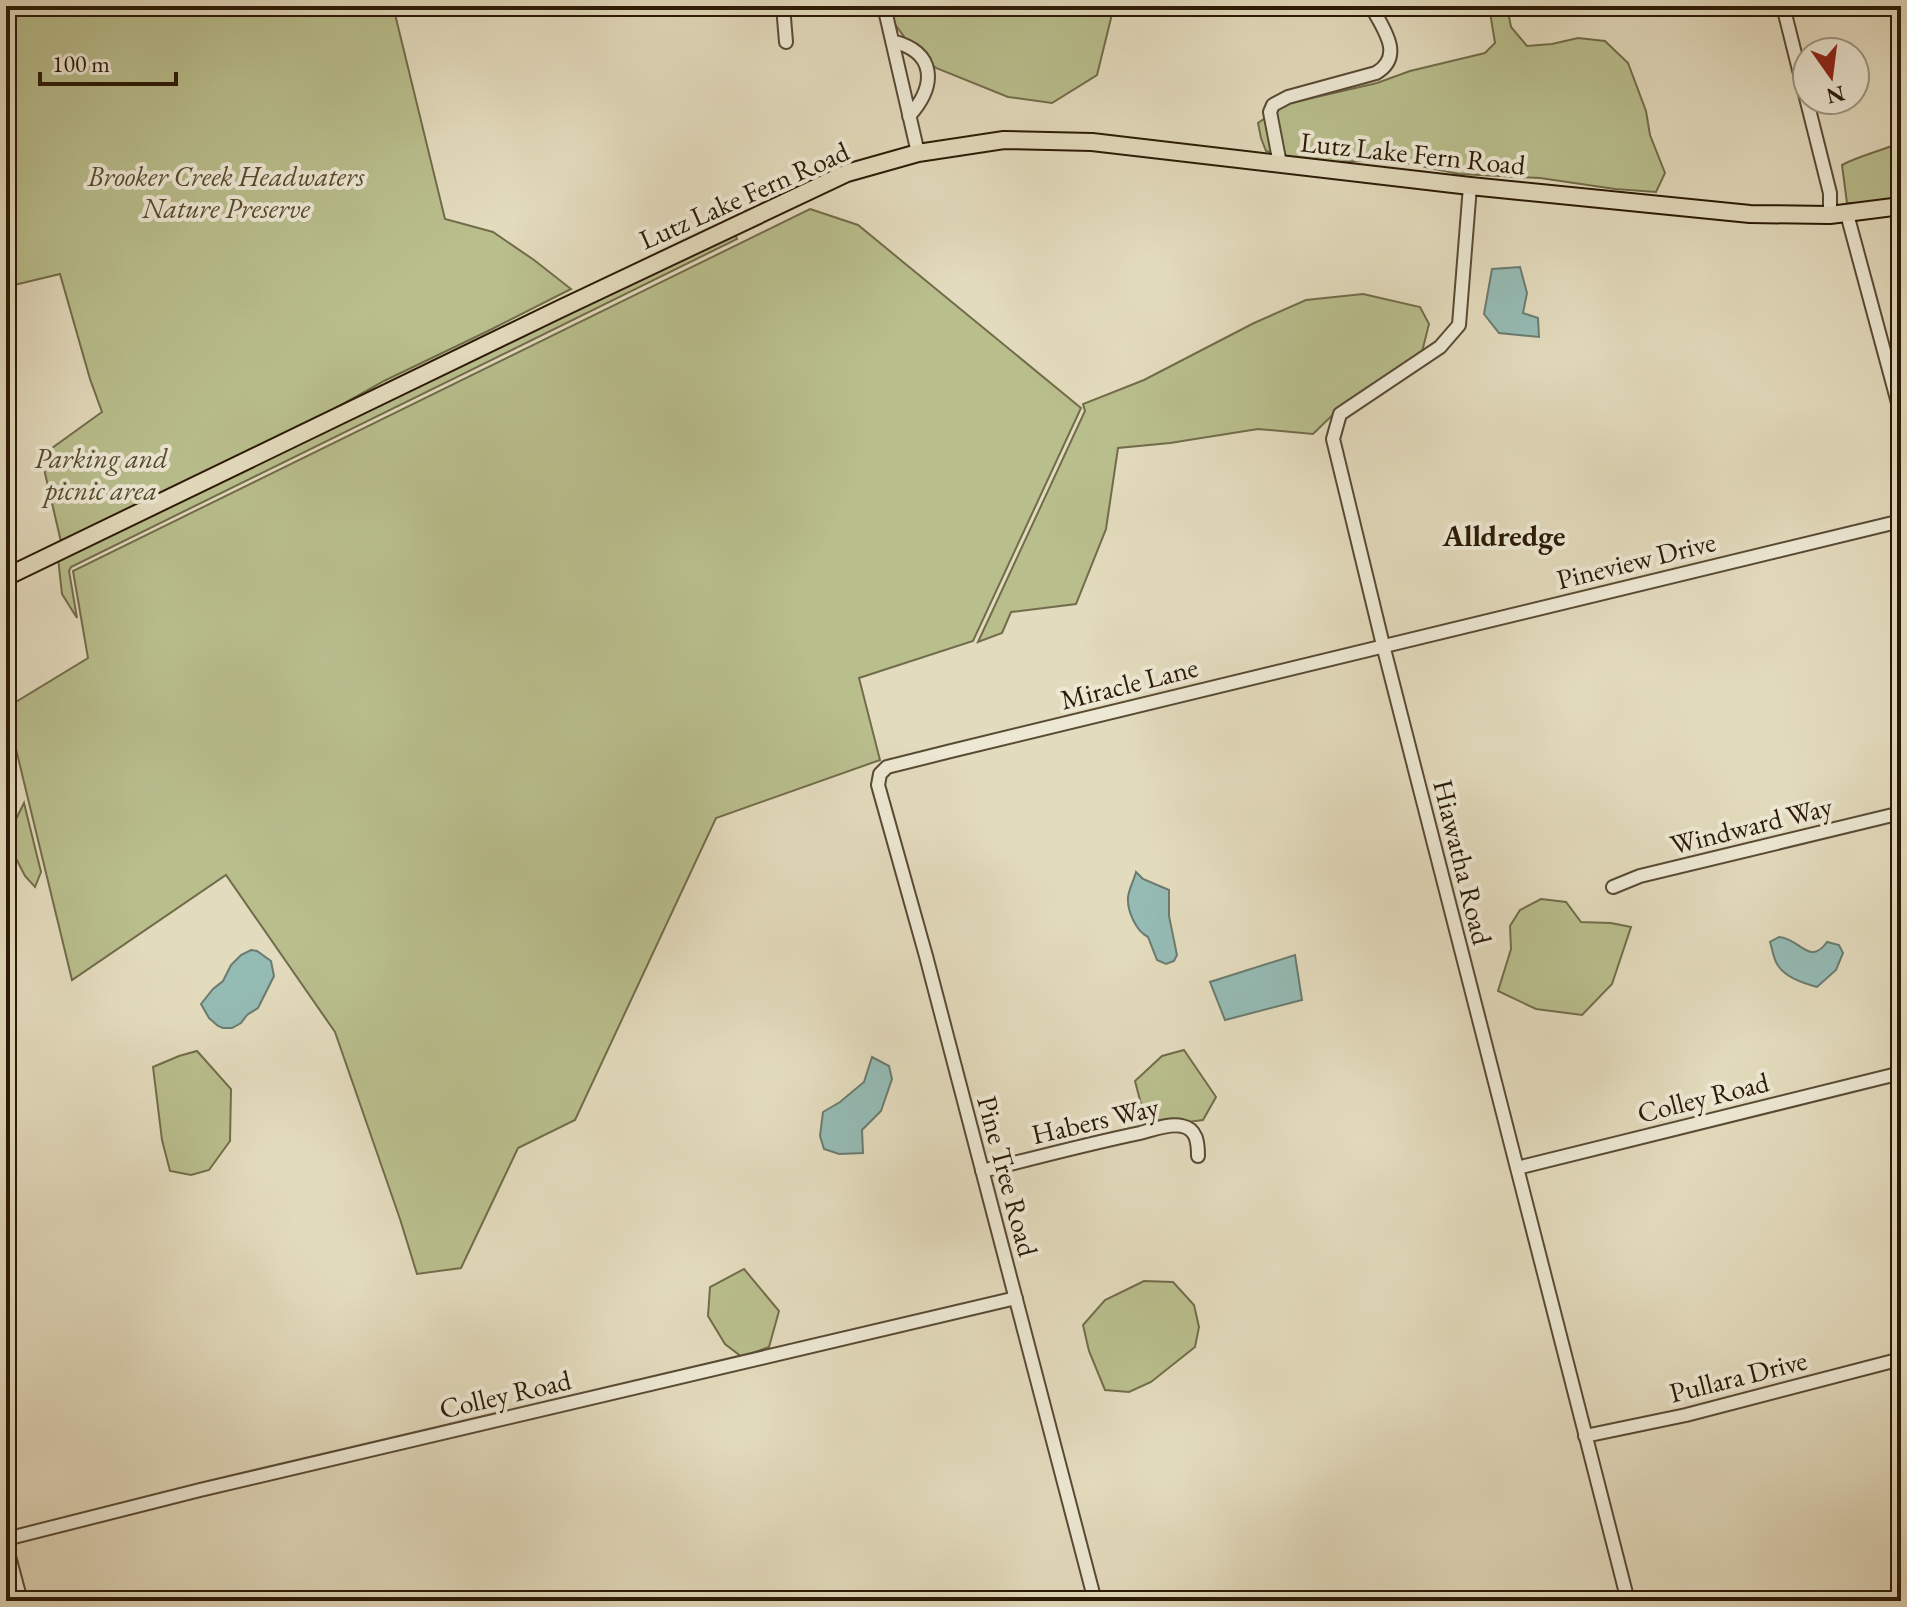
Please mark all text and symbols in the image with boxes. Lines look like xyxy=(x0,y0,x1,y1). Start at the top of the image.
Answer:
scale bar xyxy=(40,36,176,86)
north arrow xyxy=(1791,36,1871,116)
text: 100 m xyxy=(52,48,110,79)
text: N xyxy=(1823,79,1848,111)
street label: Lutz Lake Fern Road xyxy=(1299,123,1528,183)
street label: Lutz Lake Fern Road xyxy=(633,132,855,257)
park label: Brooker Creek Headwaters Nature Preserve xyxy=(87,158,365,226)
park label: Parking and picnic area xyxy=(34,440,168,508)
district label: Alldredge xyxy=(1441,516,1566,555)
street label: Pineview Drive xyxy=(1553,523,1719,597)
street label: Miracle Lane xyxy=(1056,649,1202,717)
street label: Hiawatha Road xyxy=(1425,776,1501,949)
street label: Windward Way xyxy=(1666,787,1837,863)
street label: Colley Road xyxy=(1634,1063,1773,1131)
street label: Habers Way xyxy=(1028,1088,1163,1152)
street label: Pine Tree Road xyxy=(969,1092,1047,1261)
street label: Pullara Drive xyxy=(1665,1341,1811,1410)
street label: Colley Road xyxy=(436,1361,575,1427)

